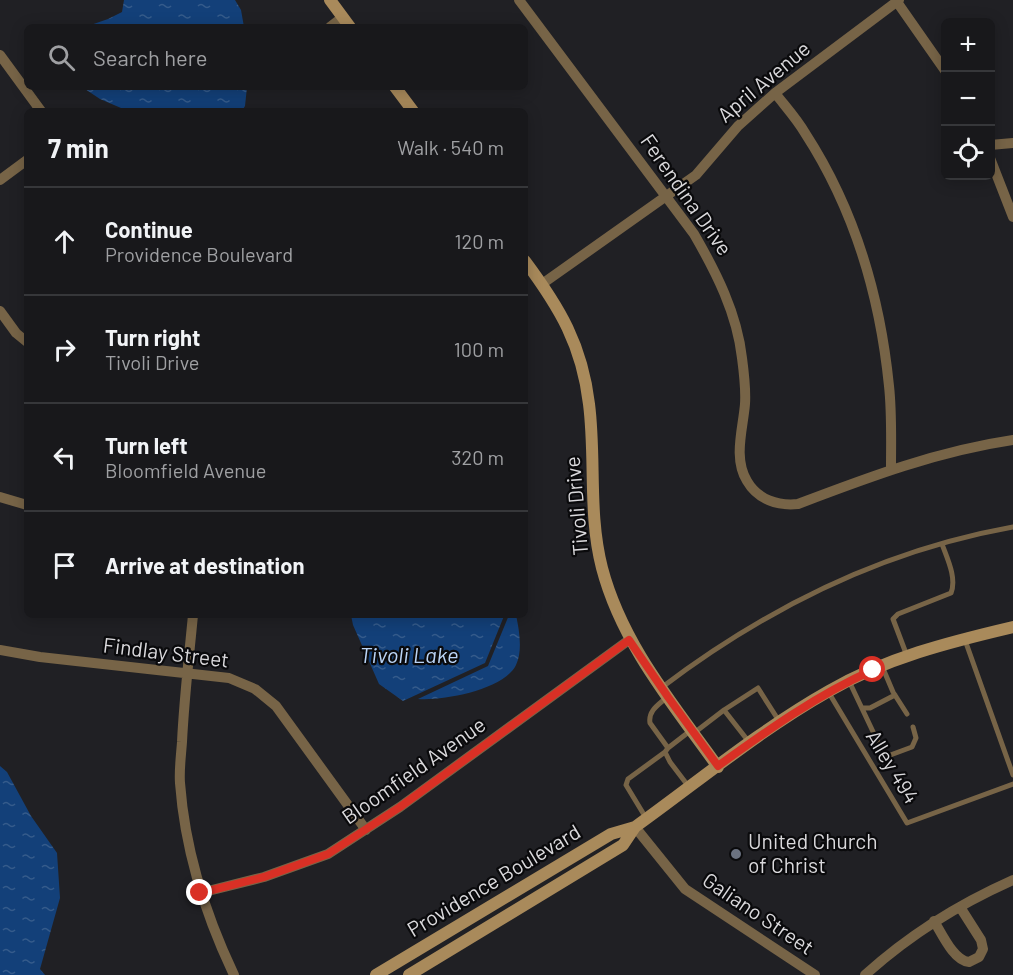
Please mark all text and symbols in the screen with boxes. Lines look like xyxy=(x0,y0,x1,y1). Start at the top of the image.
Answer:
map controls xyxy=(941,18,995,180)
button: + xyxy=(941,18,995,72)
search box xyxy=(24,24,528,90)
street label: April Avenue xyxy=(712,35,814,127)
icon: search xyxy=(45,41,78,74)
text: Search here xyxy=(93,44,207,70)
button: − xyxy=(941,72,995,126)
button: locate xyxy=(941,126,995,180)
street label: Ferendina Drive xyxy=(636,129,738,259)
text: 7 min xyxy=(48,132,109,163)
text: Walk · 540 m xyxy=(397,135,504,159)
text: Continue xyxy=(105,216,193,242)
icon: ahead xyxy=(48,225,81,258)
text: 120 m xyxy=(454,229,504,253)
text: Providence Boulevard xyxy=(105,242,293,266)
text: Turn right xyxy=(105,324,200,350)
icon: right xyxy=(48,333,81,366)
text: 100 m xyxy=(454,337,504,361)
text: Tivoli Drive xyxy=(105,350,200,374)
text: Turn left xyxy=(105,432,188,458)
icon: left xyxy=(48,441,81,474)
text: 320 m xyxy=(451,445,504,469)
street label: Tivoli Drive xyxy=(559,456,592,557)
text: Bloomfield Avenue xyxy=(105,458,266,482)
icon: arrive xyxy=(48,549,81,582)
text: Arrive at destination xyxy=(105,552,304,578)
street label: Findlay Street xyxy=(102,631,231,672)
water label: Tivoli Lake xyxy=(360,641,458,667)
route start xyxy=(859,656,885,682)
street label: Bloomfield Avenue xyxy=(337,711,490,829)
street label: Alley 494 xyxy=(862,725,925,808)
street label: Providence Boulevard xyxy=(402,818,584,941)
place label: United Church of Christ xyxy=(748,828,878,877)
marker: United Church of Christ xyxy=(729,847,743,861)
street label: Galiano Street xyxy=(699,866,819,959)
route end xyxy=(186,879,212,905)

